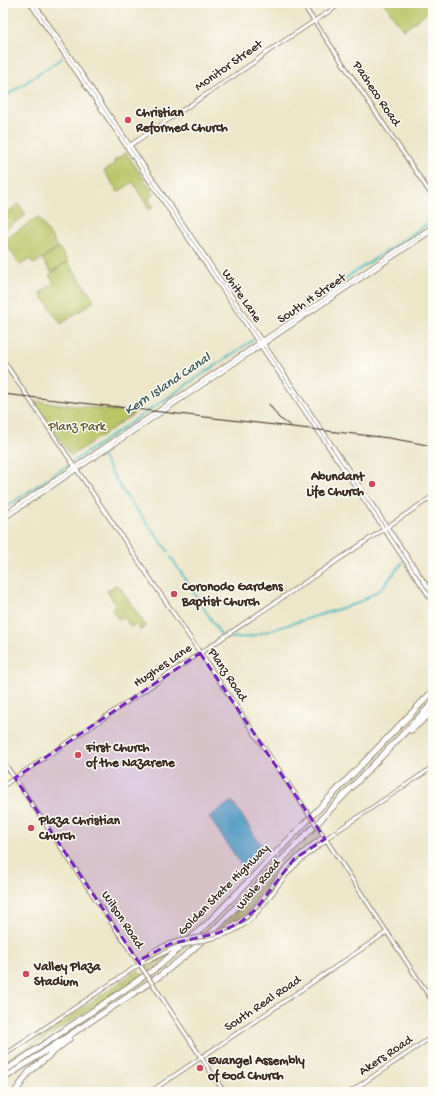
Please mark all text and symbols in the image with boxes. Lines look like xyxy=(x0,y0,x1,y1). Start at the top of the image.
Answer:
street label: Monitor Street xyxy=(192,36,267,95)
street label: Pacheco Road xyxy=(348,58,404,130)
place label: Christian Reformed Church xyxy=(135,106,228,136)
marker: Christian Reformed Church xyxy=(123,115,133,125)
street label: White Lane xyxy=(218,267,264,326)
street label: South H Street xyxy=(275,270,351,327)
water label: Kern Island Canal xyxy=(122,349,215,420)
park label: Planz Park xyxy=(47,420,107,435)
place label: Abundant Life Church xyxy=(307,470,366,500)
marker: Abundant Life Church xyxy=(367,479,377,489)
place label: Coronodo Gardens Baptist Church xyxy=(181,580,284,611)
marker: Coronodo Gardens Baptist Church xyxy=(169,589,179,599)
street label: Hughes Lane xyxy=(131,641,195,691)
street label: Planz Road xyxy=(203,645,251,705)
place label: First Church of the Nazarene xyxy=(85,741,176,771)
marker: First Church of the Nazarene xyxy=(73,750,83,760)
place label: Plaza Christian Church xyxy=(38,814,121,844)
marker: Plaza Christian Church xyxy=(26,823,36,833)
street label: Golden State Highway xyxy=(175,841,273,939)
street label: Wible Road xyxy=(233,855,285,913)
street label: Wilson Road xyxy=(97,888,147,953)
place label: Valley Plaza Stadium xyxy=(33,960,101,990)
marker: Valley Plaza Stadium xyxy=(21,969,31,979)
street label: South Real Road xyxy=(222,972,305,1035)
street label: Akers Road xyxy=(357,1032,417,1079)
place label: Evangel Assembly of God Church xyxy=(207,1054,305,1084)
marker: Evangel Assembly of God Church xyxy=(195,1063,205,1073)

